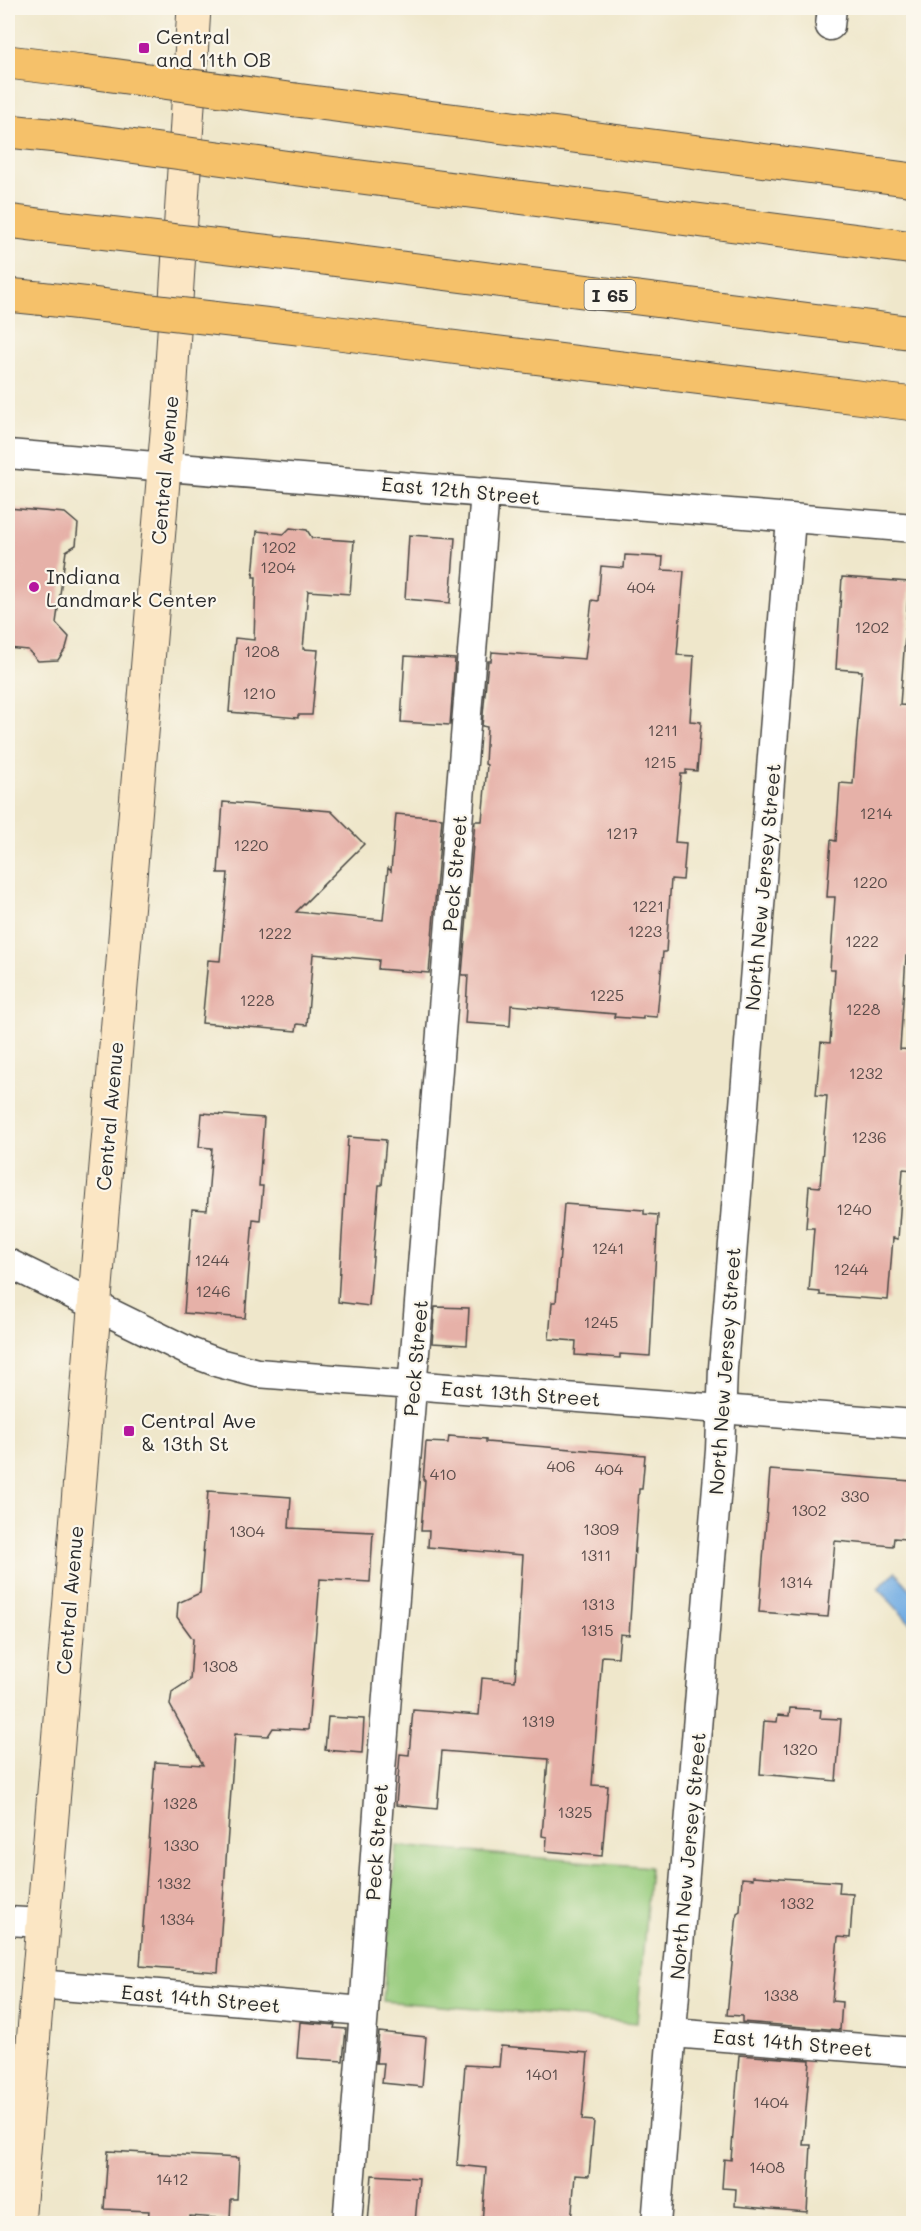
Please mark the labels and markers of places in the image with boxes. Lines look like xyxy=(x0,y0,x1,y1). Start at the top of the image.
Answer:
place label: Central and 11th OB xyxy=(156,23,271,72)
marker: Central and 11th OB xyxy=(137,41,151,55)
place label: Indiana Landmark Center xyxy=(46,563,217,612)
marker: Indiana Landmark Center xyxy=(27,580,41,594)
place label: Central Ave & 13th St xyxy=(141,1407,256,1456)
marker: Central Ave & 13th St xyxy=(122,1424,136,1438)

